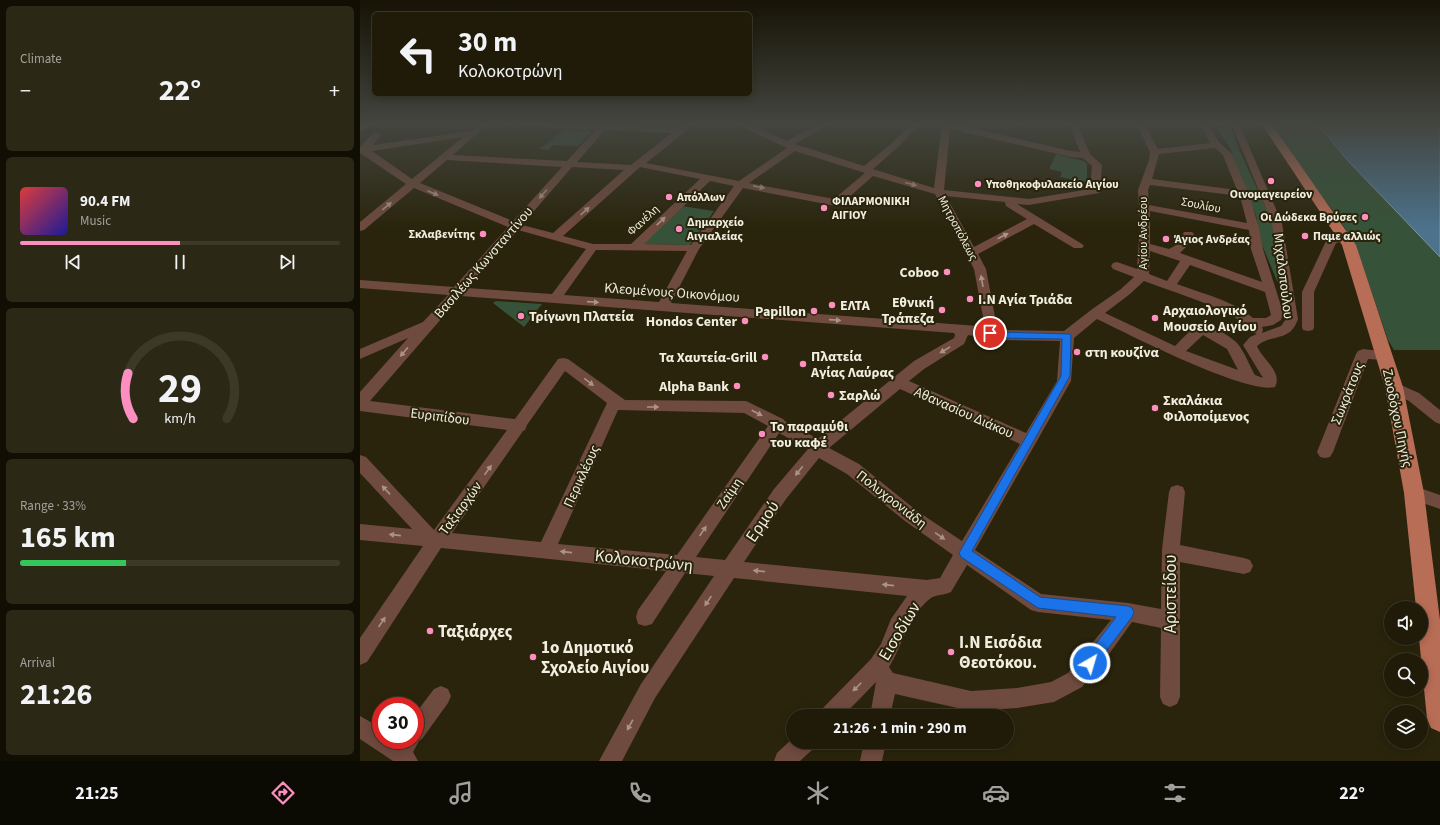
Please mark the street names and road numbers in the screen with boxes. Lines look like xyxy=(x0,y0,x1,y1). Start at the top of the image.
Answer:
street label: Μητροπόλεως xyxy=(933,193,982,264)
street label: Σουλίου xyxy=(1180,193,1222,218)
street label: Αγίου Ανδρέου xyxy=(1135,197,1152,269)
street label: Φανέλη xyxy=(623,201,663,240)
street label: Βασιλέως Κωνσταντίνου xyxy=(430,202,538,323)
street label: Μιχαλοπούλου xyxy=(1268,232,1298,320)
street label: Κλεομένους Οικονόμου xyxy=(604,278,740,308)
street label: Σωκράτους xyxy=(1326,359,1370,428)
street label: Ζωοδόχου Πηγής xyxy=(1377,367,1417,469)
street label: Αθανασίου Διάκου xyxy=(911,382,1016,444)
street label: Ευριπίδου xyxy=(409,403,471,431)
street label: Περικλέους xyxy=(559,442,605,511)
street label: Πολυχρονιάδη xyxy=(852,466,931,534)
street label: Ζαϊμη xyxy=(712,474,748,513)
street label: Ταξιαρχών xyxy=(435,477,487,540)
street label: Ερμού xyxy=(740,496,785,547)
street label: Κολοκοτρώνη xyxy=(594,544,694,578)
street label: Αριστείδου xyxy=(1159,555,1183,633)
street label: Εισοδίων xyxy=(873,598,927,665)

